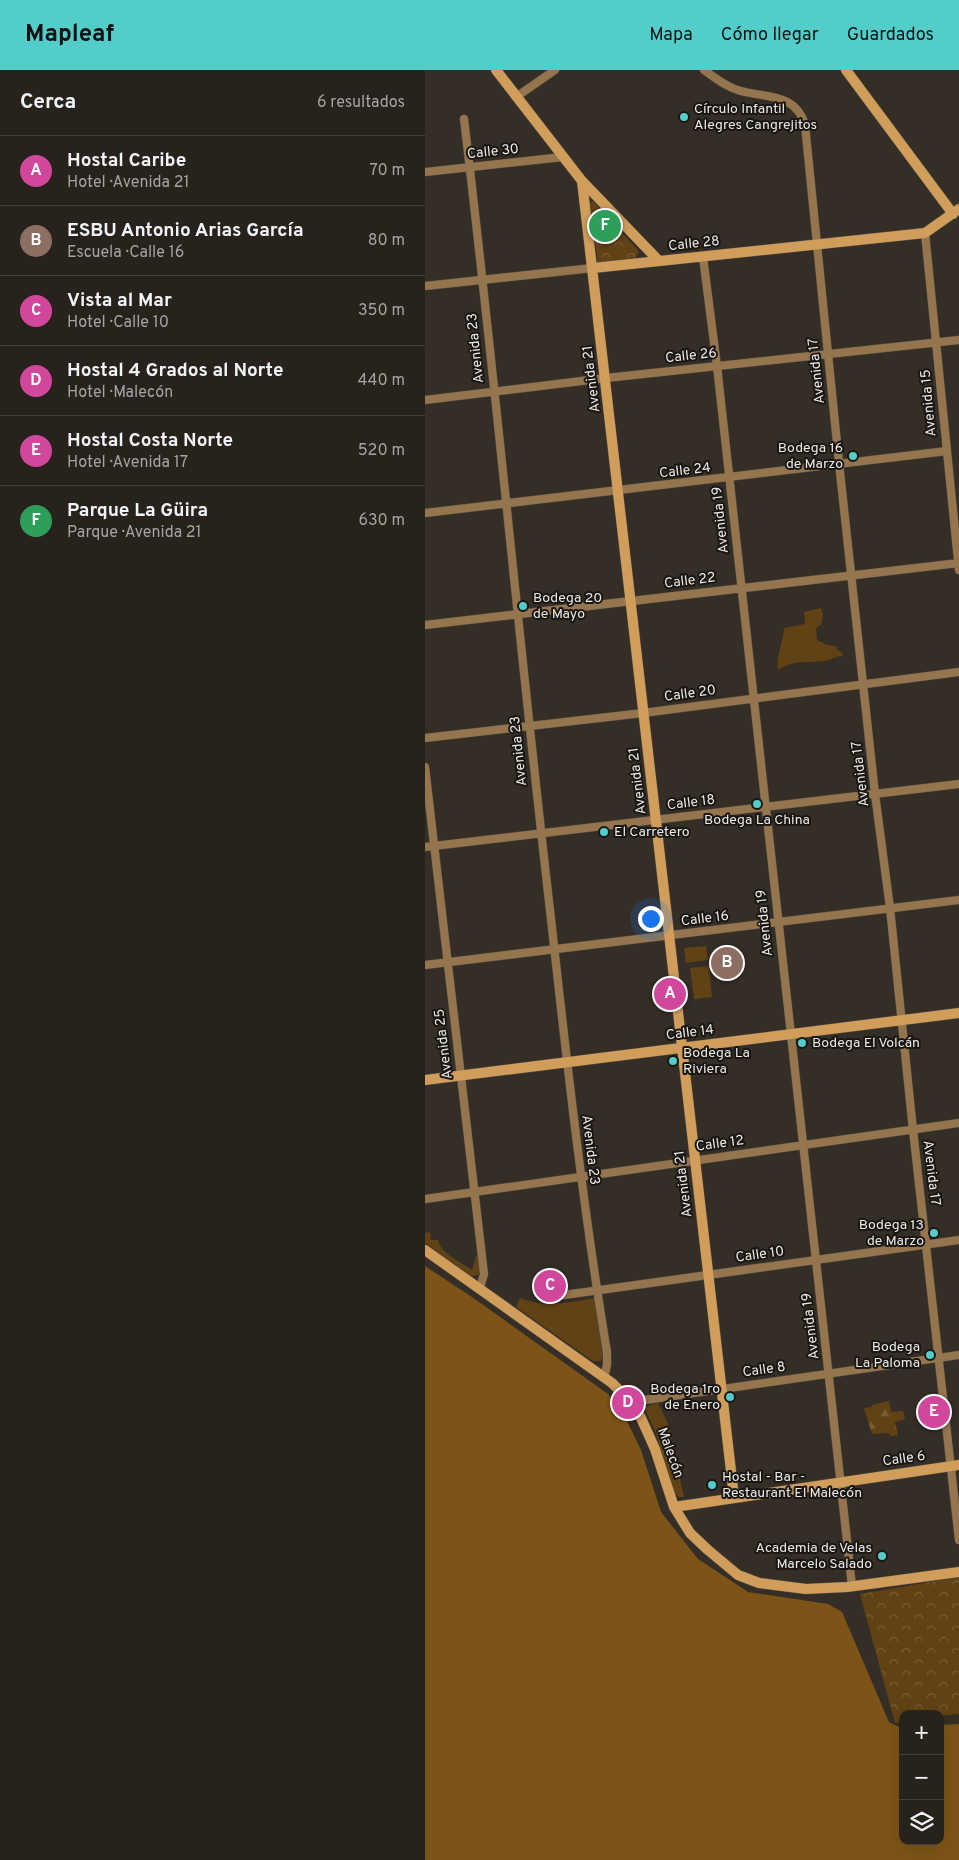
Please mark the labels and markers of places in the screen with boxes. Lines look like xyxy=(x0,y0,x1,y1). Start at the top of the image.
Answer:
place label: Círculo Infantil Alegres Cangrejitos xyxy=(694,101,817,134)
marker: Círculo Infantil Alegres Cangrejitos xyxy=(678,111,690,123)
pin: F xyxy=(589,207,621,245)
place label: Bodega 16 de Marzo xyxy=(778,440,843,473)
marker: Bodega 16 de Marzo xyxy=(847,450,859,462)
place label: Bodega 20 de Mayo xyxy=(533,590,602,623)
marker: Bodega 20 de Mayo xyxy=(517,600,529,612)
marker: Bodega La China xyxy=(751,798,763,810)
place label: Bodega La China xyxy=(704,812,810,829)
place label: El Carretero xyxy=(614,824,690,841)
marker: El Carretero xyxy=(598,826,610,838)
pin: B xyxy=(711,944,743,982)
pin: A xyxy=(654,975,686,1013)
place label: Bodega El Volcán xyxy=(812,1035,920,1052)
marker: Bodega El Volcán xyxy=(796,1037,808,1049)
place label: Bodega La Riviera xyxy=(683,1045,750,1078)
marker: Bodega La Riviera xyxy=(667,1055,679,1067)
place label: Bodega 13 de Marzo xyxy=(859,1217,924,1250)
marker: Bodega 13 de Marzo xyxy=(928,1227,940,1239)
pin: C xyxy=(534,1267,566,1305)
place label: Bodega La Paloma xyxy=(855,1339,920,1372)
marker: Bodega La Paloma xyxy=(924,1349,936,1361)
place label: Bodega 1ro de Enero xyxy=(650,1381,720,1414)
pin: D xyxy=(612,1384,644,1422)
marker: Bodega 1ro de Enero xyxy=(724,1391,736,1403)
pin: E xyxy=(918,1393,950,1431)
place label: Hostal - Bar - Restaurant El Malecón xyxy=(722,1469,862,1502)
marker: Hostal - Bar - Restaurant El Malecón xyxy=(706,1479,718,1491)
place label: Academia de Velas Marcelo Salado xyxy=(756,1540,872,1573)
marker: Academia de Velas Marcelo Salado xyxy=(876,1550,888,1562)

